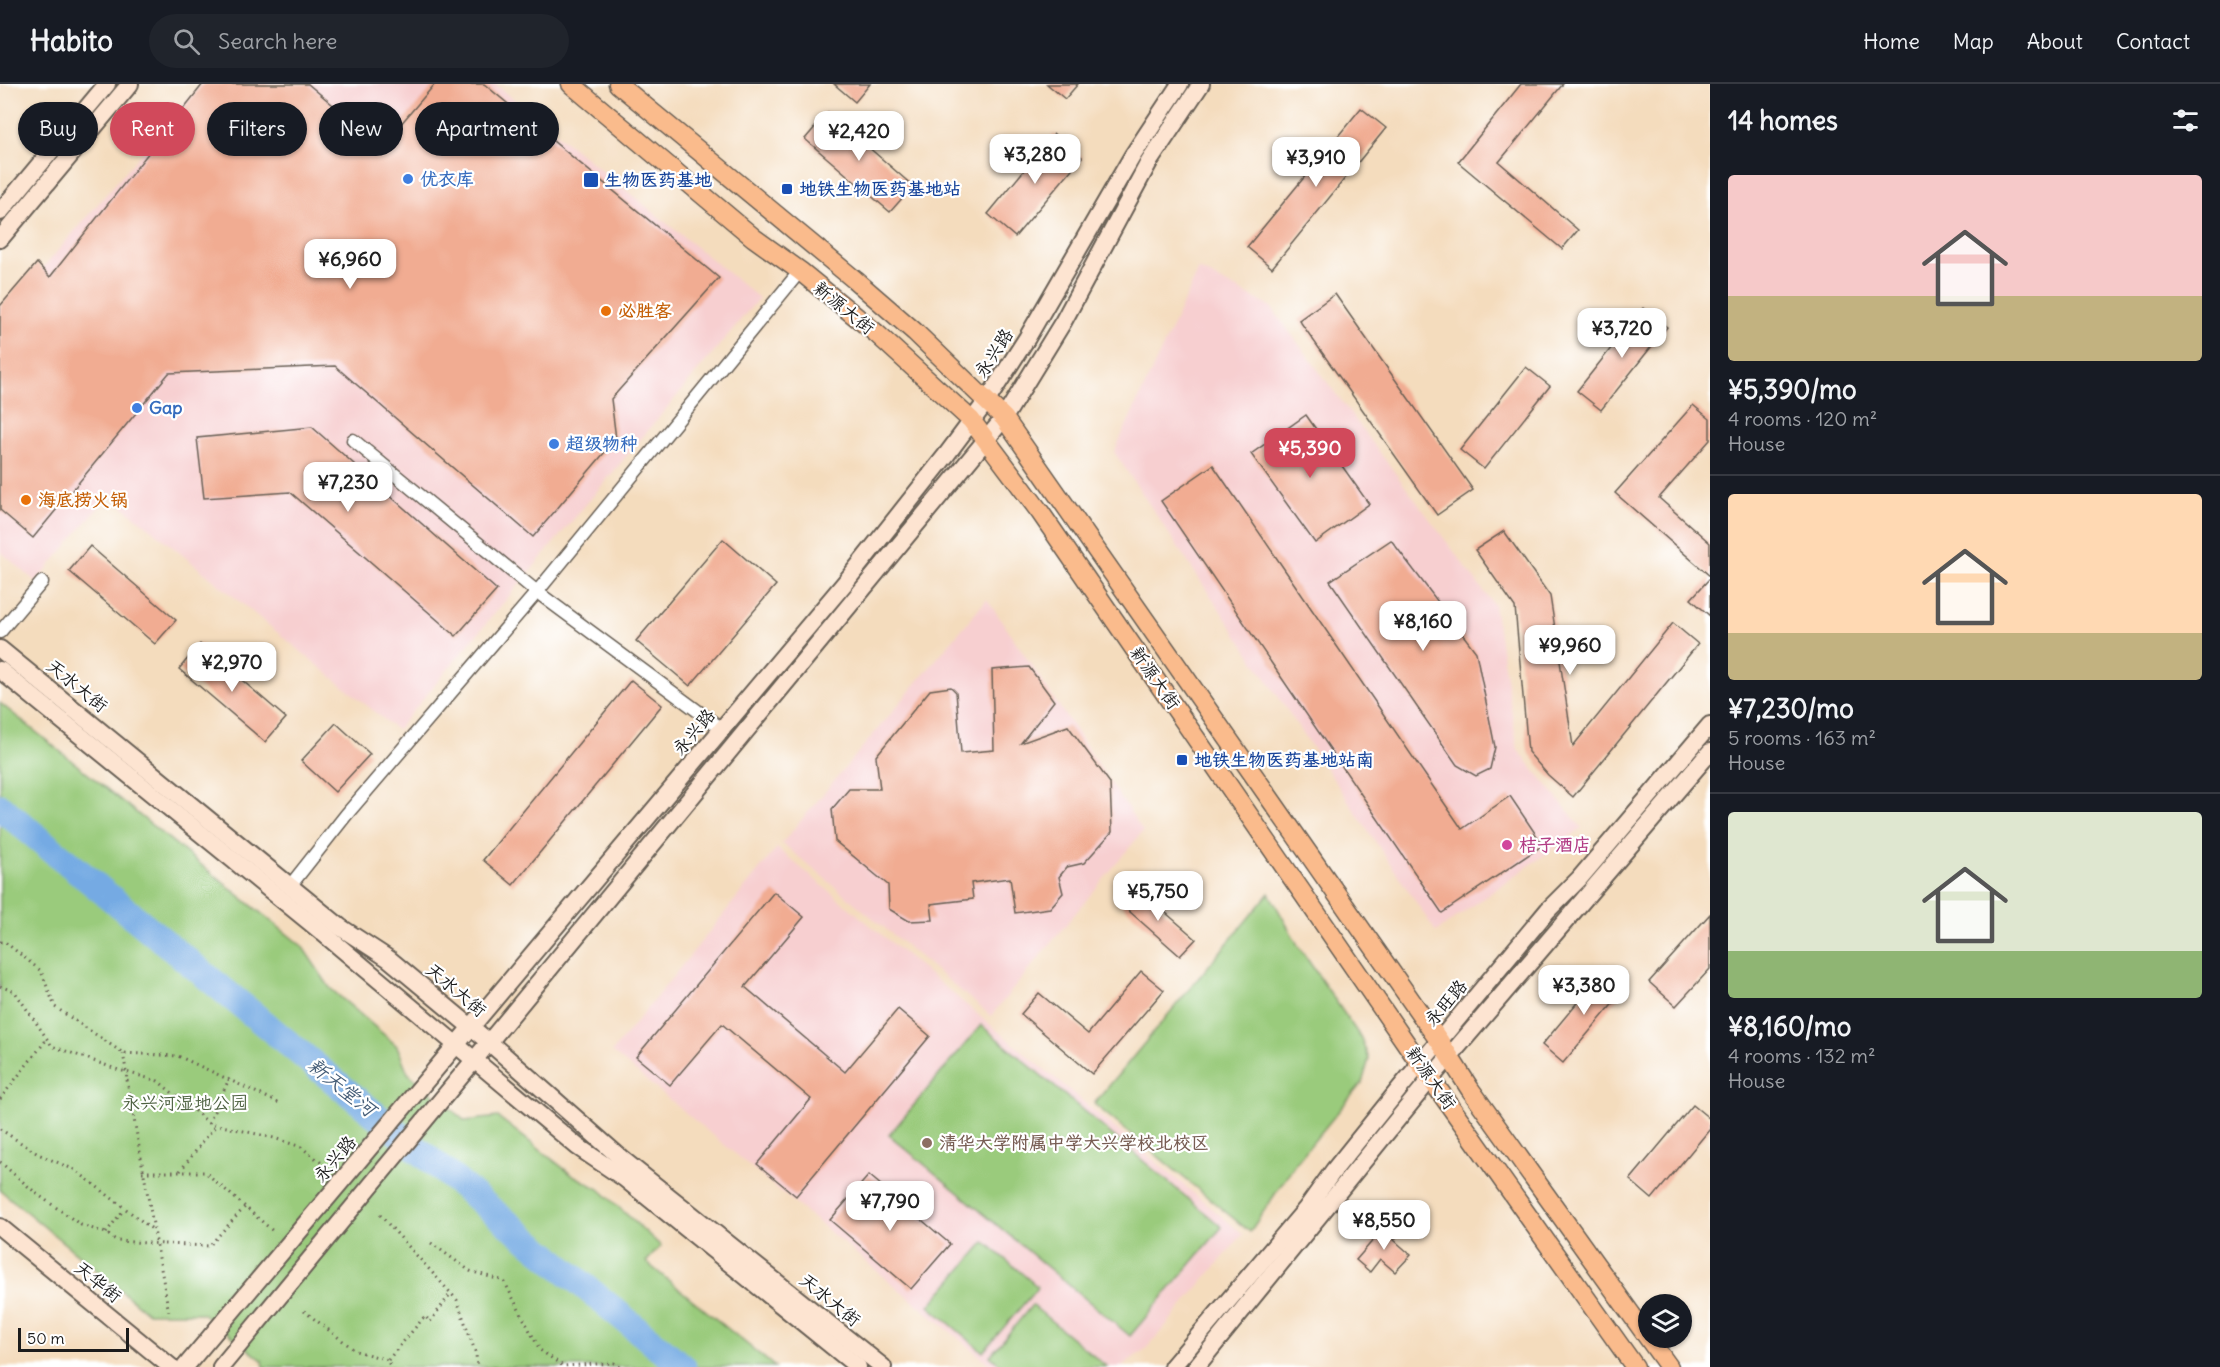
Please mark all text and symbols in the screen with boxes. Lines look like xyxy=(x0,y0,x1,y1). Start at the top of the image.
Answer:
search box xyxy=(149,14,569,68)
text: Habito xyxy=(30,23,113,59)
icon: search xyxy=(170,25,203,58)
text: Search here xyxy=(218,27,337,55)
text: Home xyxy=(1863,28,1920,55)
text: Map xyxy=(1953,28,1994,55)
text: About xyxy=(2027,28,2083,55)
text: Contact xyxy=(2116,28,2190,55)
chip: Buy xyxy=(18,102,98,156)
chip: Rent xyxy=(110,102,195,156)
chip: Filters xyxy=(207,102,307,156)
chip: New xyxy=(319,102,403,156)
chip: Apartment xyxy=(415,102,559,156)
text: 14 homes xyxy=(1728,104,1838,137)
icon: filters xyxy=(2169,104,2202,137)
pin: ¥2,420 xyxy=(810,111,908,162)
text: ¥2,420 xyxy=(828,118,890,143)
pin: ¥3,280 xyxy=(986,134,1084,185)
pin: ¥3,910 xyxy=(1267,137,1365,188)
text: ¥3,280 xyxy=(1004,141,1066,166)
text: ¥3,910 xyxy=(1286,144,1346,169)
place label: 优衣库 xyxy=(420,167,474,190)
place label: 生物医药基地 xyxy=(604,168,712,191)
marker: 生物医药基地 xyxy=(582,171,600,189)
marker: 优衣库 xyxy=(401,172,415,186)
place label: 地铁生物医药基地站 xyxy=(799,177,961,200)
marker: 地铁生物医药基地站 xyxy=(780,182,794,196)
icon: home xyxy=(1911,214,2019,322)
pin: ¥6,960 xyxy=(301,239,399,290)
text: ¥6,960 xyxy=(318,246,382,271)
street label: 新源大街 xyxy=(809,276,880,339)
place label: 必胜客 xyxy=(618,299,672,322)
marker: 必胜客 xyxy=(599,304,613,318)
pin: ¥3,720 xyxy=(1573,308,1671,359)
text: ¥3,720 xyxy=(1591,315,1653,340)
street label: 永兴路 xyxy=(969,324,1018,382)
text: ¥5,390/mo xyxy=(1728,373,1857,406)
place label: Gap xyxy=(149,396,183,419)
marker: Gap xyxy=(130,401,144,415)
text: 4 rooms · 120 m² xyxy=(1728,406,1877,431)
pin: ¥5,390 xyxy=(1261,428,1359,479)
text: House xyxy=(1728,431,1785,456)
place label: 超级物种 xyxy=(566,432,638,455)
text: ¥5,390 xyxy=(1278,435,1342,460)
marker: 超级物种 xyxy=(547,437,561,451)
pin: ¥7,230 xyxy=(299,462,397,513)
text: ¥7,230 xyxy=(317,469,379,494)
place label: 海底捞火锅 xyxy=(38,488,128,511)
marker: 海底捞火锅 xyxy=(19,493,33,507)
icon: home xyxy=(1911,533,2019,641)
pin: ¥8,160 xyxy=(1374,601,1472,652)
text: ¥8,160 xyxy=(1393,608,1453,633)
pin: ¥9,960 xyxy=(1521,625,1619,676)
text: ¥9,960 xyxy=(1538,632,1602,657)
pin: ¥2,970 xyxy=(183,642,281,693)
street label: 新源大街 xyxy=(1125,642,1185,714)
text: ¥2,970 xyxy=(201,649,263,674)
street label: 天水大街 xyxy=(42,654,113,717)
text: ¥7,230/mo xyxy=(1728,692,1854,725)
street label: 永兴路 xyxy=(667,704,720,760)
text: 5 rooms · 163 m² xyxy=(1728,725,1876,750)
place label: 地铁生物医药基地站南 xyxy=(1194,748,1374,771)
text: House xyxy=(1728,750,1785,775)
marker: 地铁生物医药基地站南 xyxy=(1175,753,1189,767)
place label: 桔子酒店 xyxy=(1519,833,1591,856)
marker: 桔子酒店 xyxy=(1500,838,1514,852)
icon: home xyxy=(1911,851,2019,959)
pin: ¥5,750 xyxy=(1109,871,1207,922)
text: ¥5,750 xyxy=(1127,878,1189,903)
street label: 天水大街 xyxy=(421,958,491,1022)
pin: ¥3,380 xyxy=(1535,965,1633,1016)
text: ¥3,380 xyxy=(1552,972,1616,997)
street label: 永旺路 xyxy=(1419,975,1472,1031)
text: ¥8,160/mo xyxy=(1728,1010,1851,1043)
street label: 新源大街 xyxy=(1401,1042,1461,1114)
text: 4 rooms · 132 m² xyxy=(1728,1043,1875,1068)
water label: 新天堂河 xyxy=(303,1052,384,1123)
text: House xyxy=(1728,1068,1785,1093)
park label: 永兴河湿地公园 xyxy=(122,1091,248,1114)
street label: 永兴路 xyxy=(308,1131,361,1187)
place label: 清华大学附属中学大兴学校北校区 xyxy=(939,1131,1209,1154)
marker: 清华大学附属中学大兴学校北校区 xyxy=(920,1136,934,1150)
pin: ¥7,790 xyxy=(841,1181,939,1232)
text: ¥7,790 xyxy=(860,1188,920,1213)
pin: ¥8,550 xyxy=(1335,1200,1433,1251)
text: ¥8,550 xyxy=(1352,1207,1416,1232)
street label: 天华街 xyxy=(70,1256,127,1308)
street label: 天水大街 xyxy=(795,1268,866,1331)
map controls xyxy=(1638,1294,1692,1348)
button: layers xyxy=(1638,1294,1692,1348)
scale bar xyxy=(18,1325,129,1352)
text: 50 m xyxy=(27,1328,65,1348)

